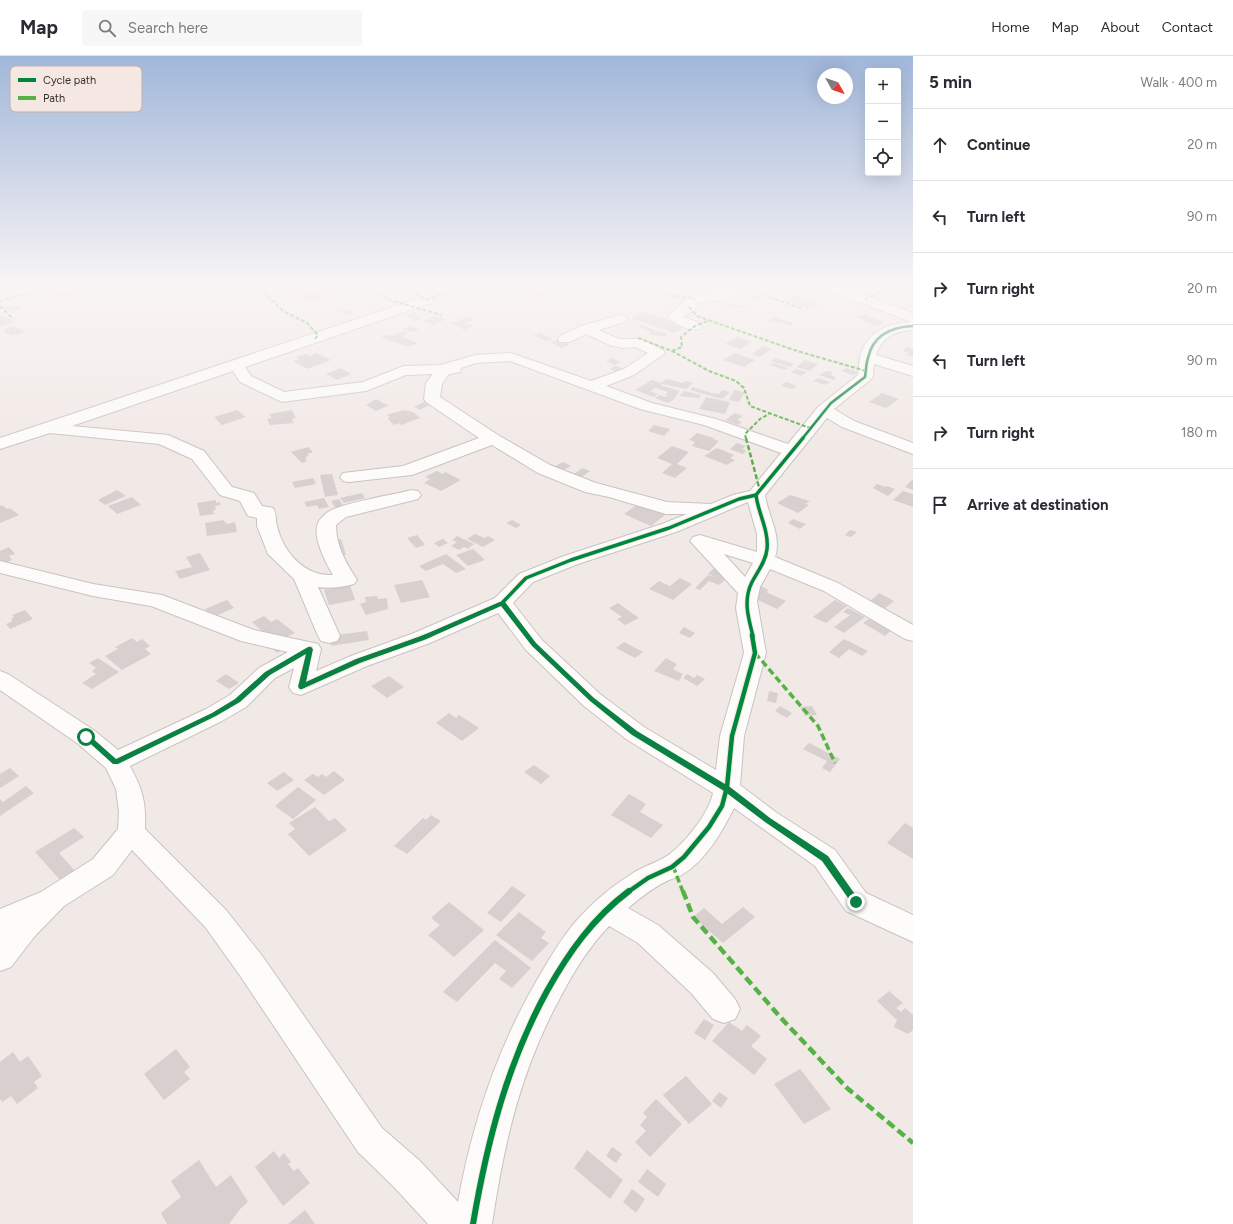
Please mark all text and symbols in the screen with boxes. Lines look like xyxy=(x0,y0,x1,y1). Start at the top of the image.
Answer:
search box xyxy=(82,10,362,46)
text: Map xyxy=(20,16,58,39)
icon: search xyxy=(96,17,118,39)
text: Search here xyxy=(128,19,208,37)
text: Home xyxy=(991,19,1030,36)
text: Map xyxy=(1052,19,1079,36)
text: About xyxy=(1101,19,1140,36)
text: Contact xyxy=(1162,19,1213,36)
legend xyxy=(10,66,142,112)
north arrow xyxy=(817,68,853,104)
map controls xyxy=(865,68,901,176)
button: + xyxy=(865,68,901,104)
text: 5 min xyxy=(929,72,972,92)
text: Cycle path xyxy=(43,74,96,87)
text: Walk · 400 m xyxy=(1141,75,1217,90)
text: Path xyxy=(43,92,65,105)
button: − xyxy=(865,104,901,140)
icon: ahead xyxy=(929,134,951,156)
text: Continue xyxy=(967,136,1030,154)
text: 20 m xyxy=(1187,137,1217,152)
button: locate xyxy=(865,140,901,176)
icon: left xyxy=(929,206,951,228)
text: Turn left xyxy=(967,208,1025,226)
text: 90 m xyxy=(1187,209,1217,224)
icon: right xyxy=(929,278,951,300)
text: Turn right xyxy=(967,280,1035,298)
text: 20 m xyxy=(1187,281,1217,296)
icon: left xyxy=(929,350,951,372)
text: Turn left xyxy=(967,352,1025,370)
text: 90 m xyxy=(1187,353,1217,368)
icon: right xyxy=(929,422,951,444)
text: Turn right xyxy=(967,424,1035,442)
text: 180 m xyxy=(1181,425,1217,440)
icon: arrive xyxy=(929,494,951,516)
text: Arrive at destination xyxy=(967,496,1108,514)
route start xyxy=(77,728,95,746)
route end xyxy=(847,893,865,911)

